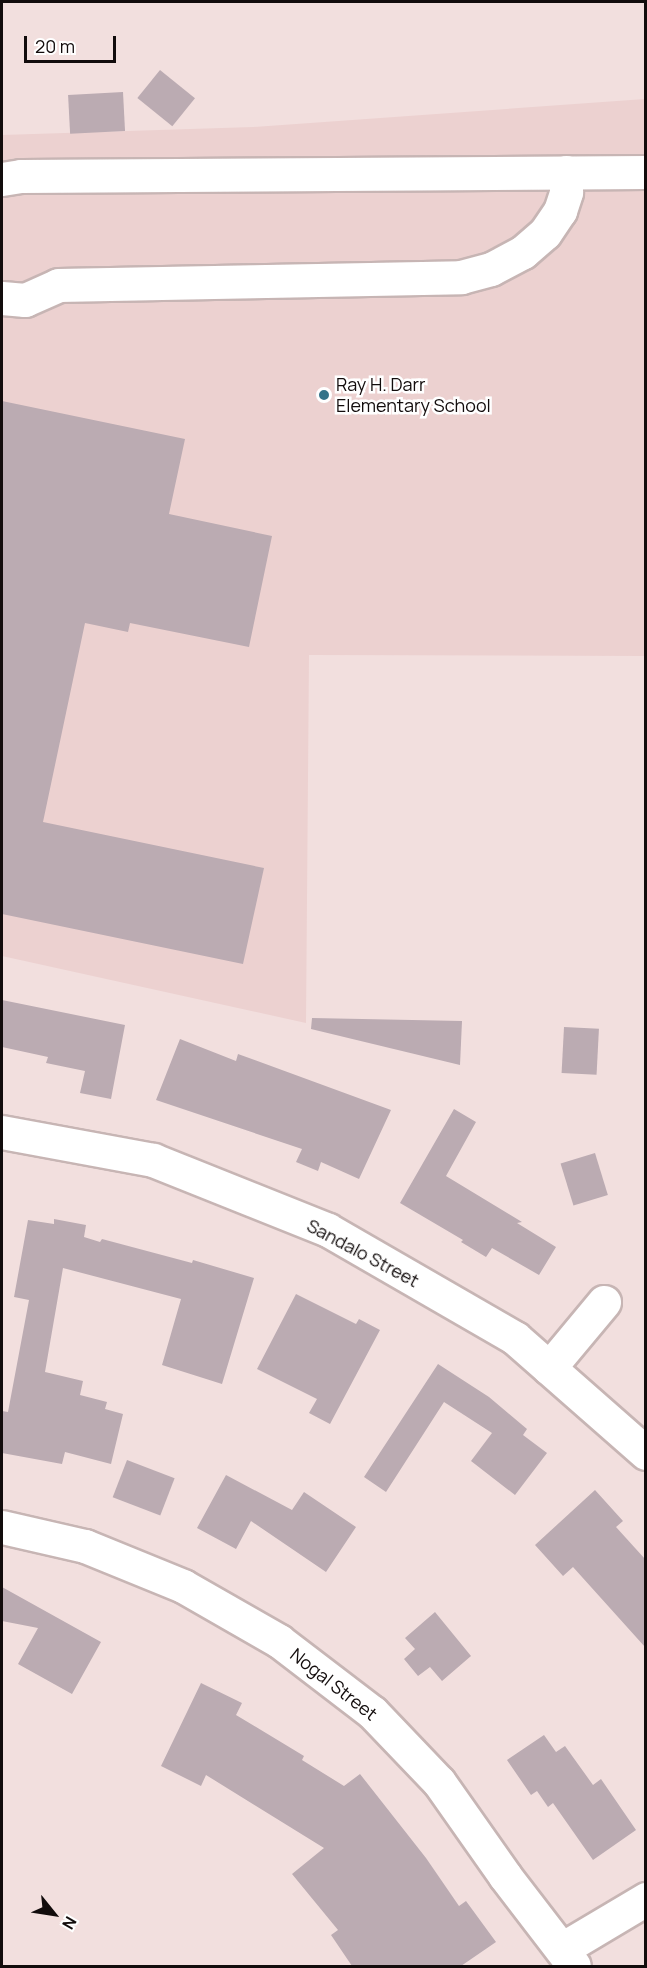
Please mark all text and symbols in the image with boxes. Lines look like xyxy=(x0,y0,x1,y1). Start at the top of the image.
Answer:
scale bar xyxy=(27,24,118,62)
text: 20 m xyxy=(35,34,75,58)
place label: Ray H. Darr Elementary School xyxy=(336,374,491,416)
marker: Ray H. Darr Elementary School xyxy=(317,388,331,402)
street label: Sandalo Street xyxy=(303,1214,423,1292)
street label: Nogal Street xyxy=(286,1643,382,1725)
north arrow xyxy=(24,1884,84,1944)
text: N xyxy=(57,1913,82,1933)

